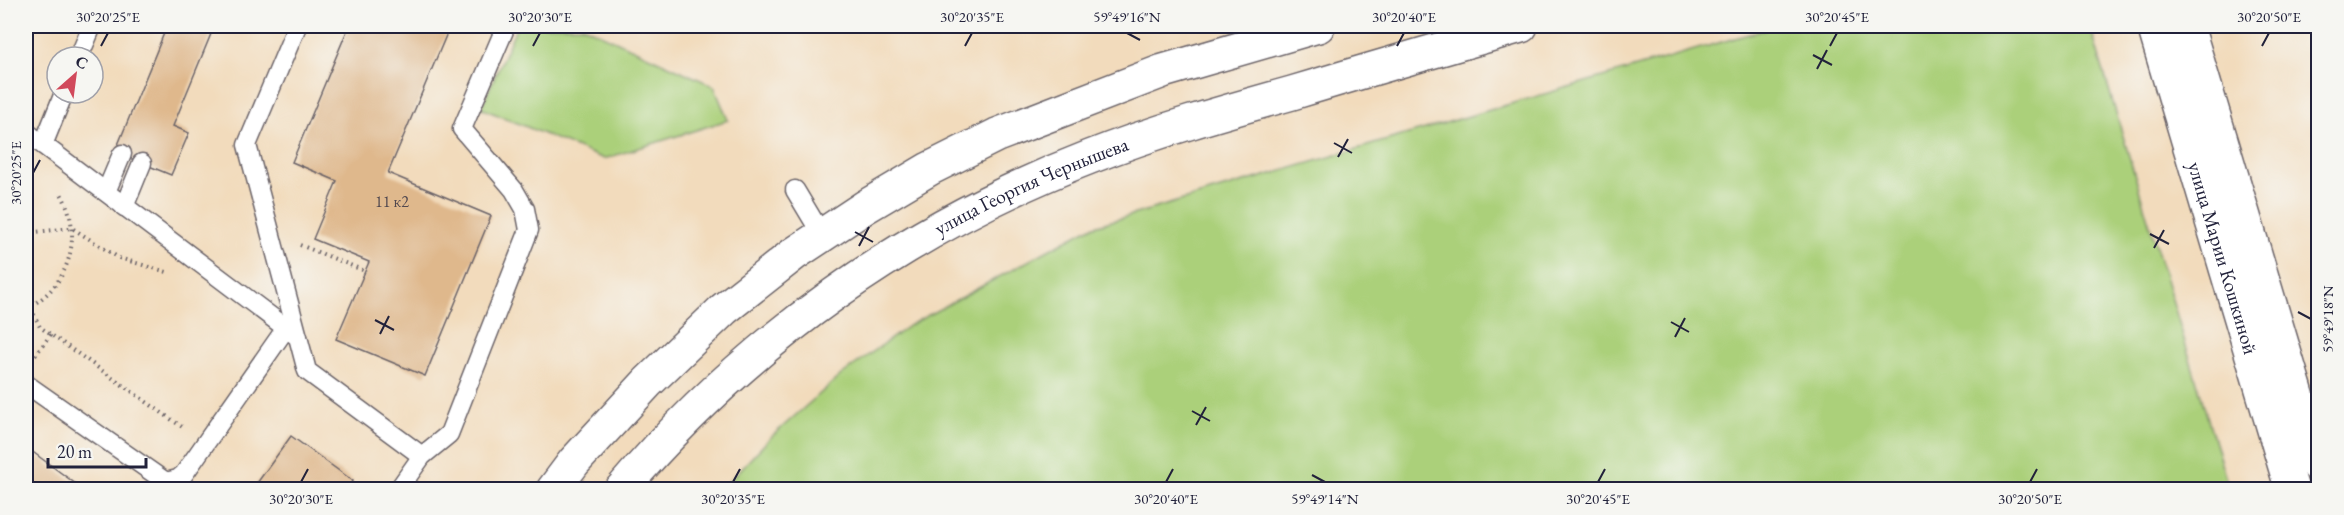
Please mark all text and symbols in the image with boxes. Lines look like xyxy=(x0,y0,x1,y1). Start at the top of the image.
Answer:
text: 30°20'25"E xyxy=(76,7,141,26)
text: 30°20'30"E xyxy=(508,7,573,26)
text: 30°20'35"E xyxy=(940,7,1005,26)
text: 59°49'16"N xyxy=(1093,7,1161,26)
text: 30°20'40"E xyxy=(1372,7,1437,26)
text: 30°20'45"E xyxy=(1805,7,1870,26)
text: 30°20'50"E xyxy=(2237,7,2302,26)
north arrow xyxy=(45,45,105,105)
text: С xyxy=(72,50,92,74)
street label: улица Георгия Чернышева xyxy=(930,131,1132,241)
text: 30°20'25"E xyxy=(6,140,25,205)
street label: улица Марии Кошкиной xyxy=(2182,159,2264,358)
house number: 11 к2 xyxy=(375,191,409,212)
text: 59°49'18"N xyxy=(2318,285,2337,353)
scale bar xyxy=(48,431,146,469)
text: 20 m xyxy=(57,440,92,463)
text: 30°20'30"E xyxy=(269,489,334,508)
text: 30°20'35"E xyxy=(701,489,766,508)
text: 30°20'40"E xyxy=(1134,489,1199,508)
text: 59°49'14"N xyxy=(1291,489,1359,508)
text: 30°20'45"E xyxy=(1566,489,1631,508)
text: 30°20'50"E xyxy=(1998,489,2063,508)

